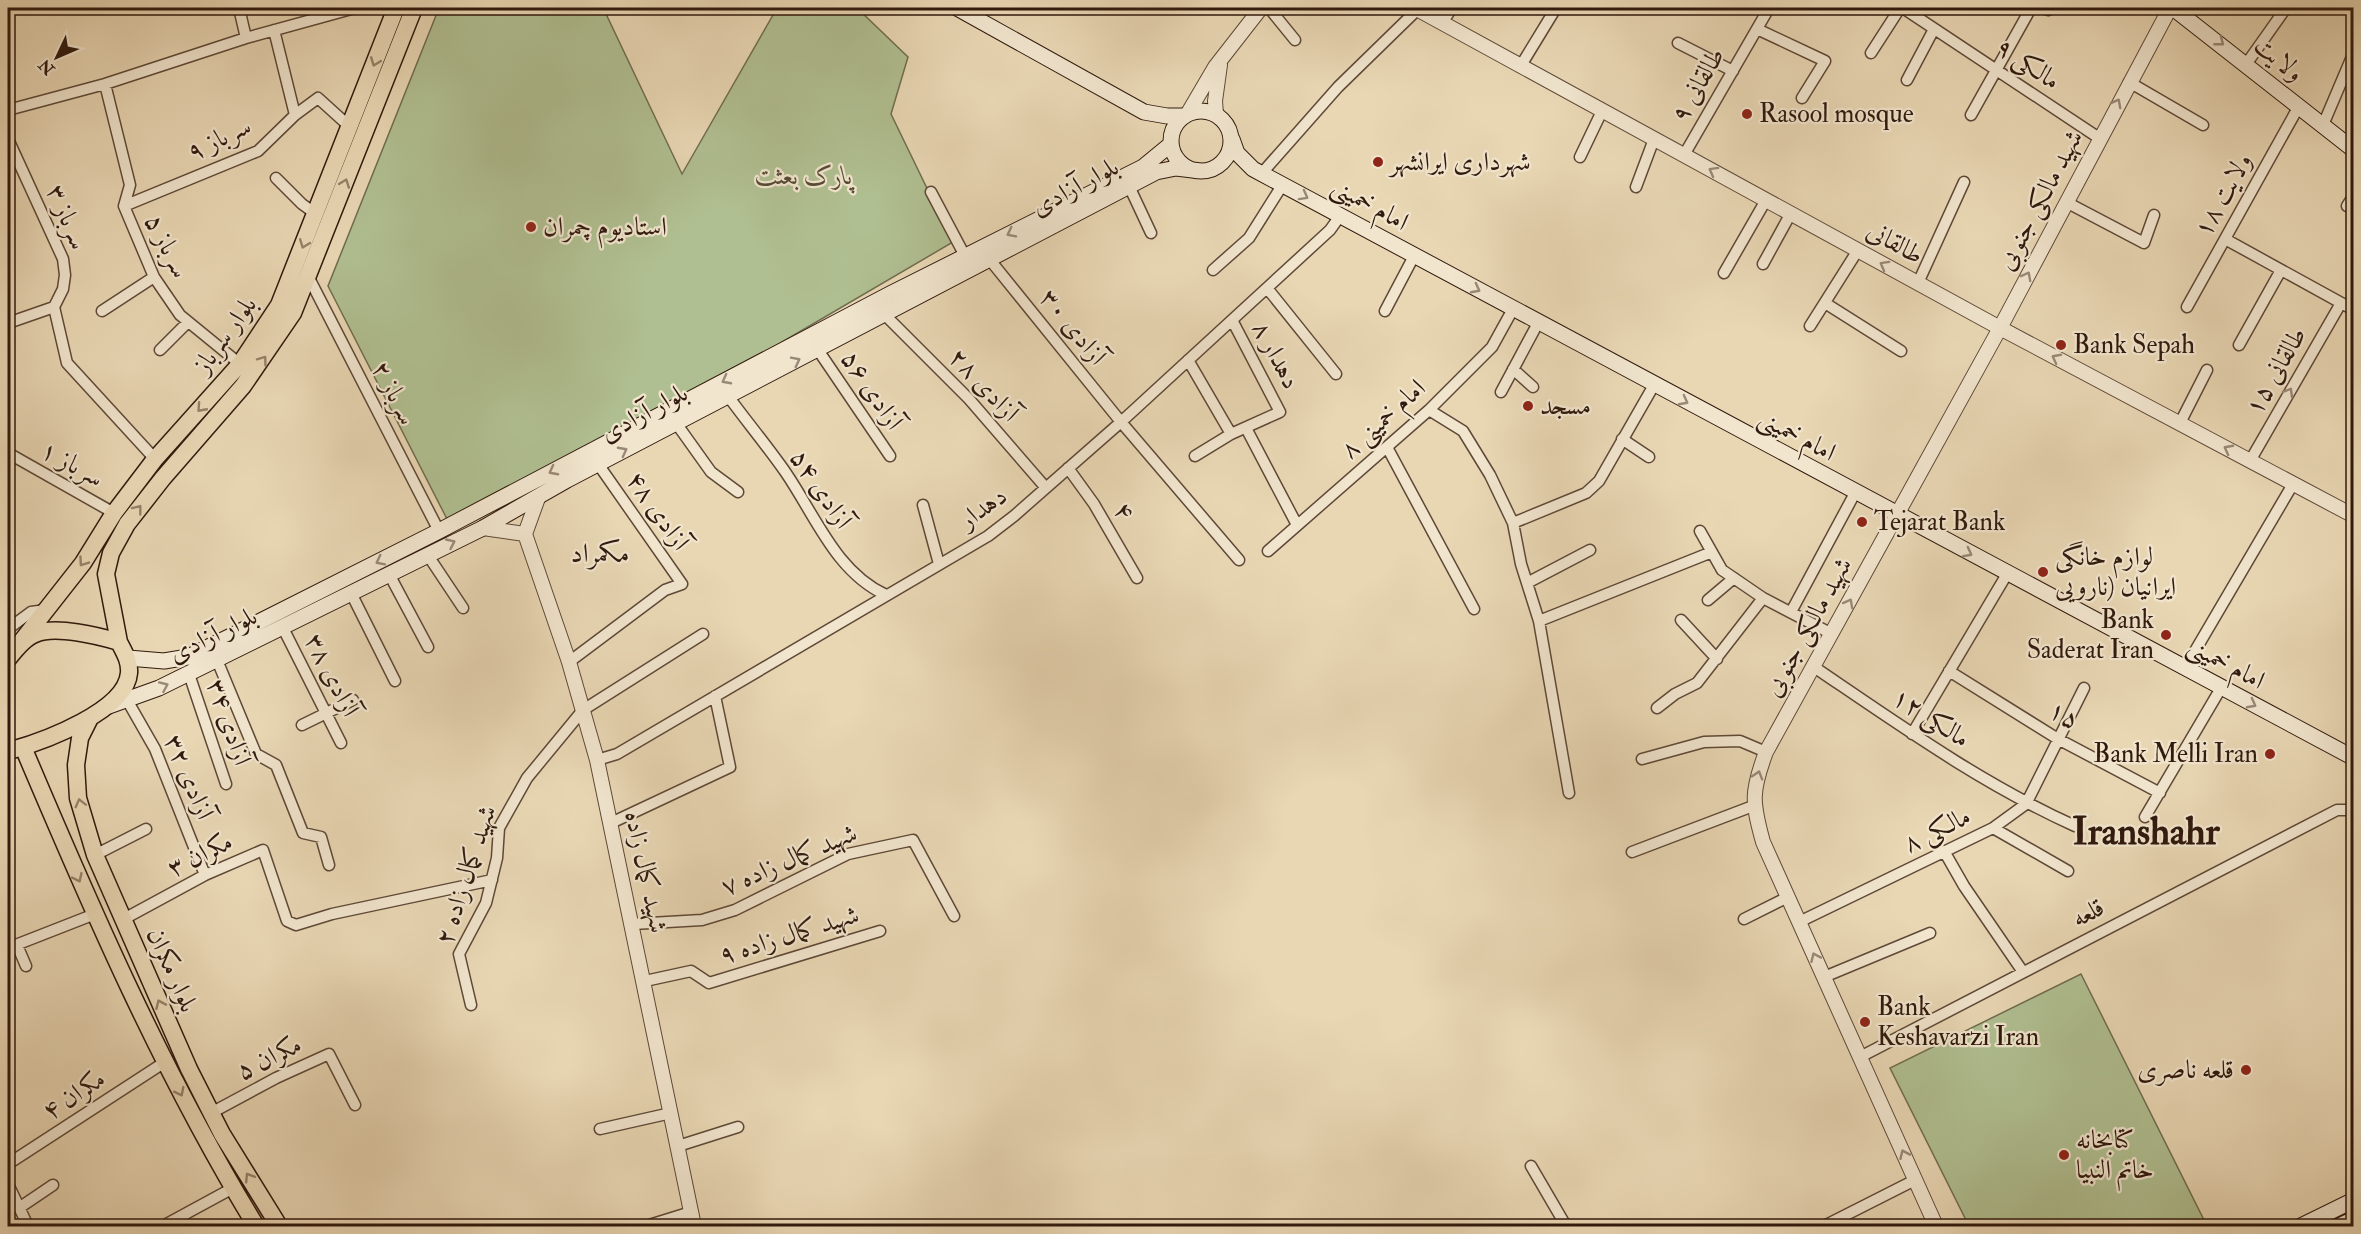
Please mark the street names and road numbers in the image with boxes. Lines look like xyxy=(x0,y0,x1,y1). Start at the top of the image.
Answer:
street label: ولایت xyxy=(2248,29,2310,89)
street label: مالکی ۹ xyxy=(1989,31,2066,98)
street label: طالقانی ۹ xyxy=(1664,42,1732,128)
street label: سرباز ۹ xyxy=(182,110,256,168)
street label: شهید مالکی جنوبی xyxy=(1990,124,2092,277)
street label: ولایت ۱۸ xyxy=(2187,148,2259,242)
street label: بلوار آزادی xyxy=(1026,151,1124,223)
street label: امام خمینی xyxy=(1323,170,1414,243)
street label: سرباز ۳ xyxy=(39,180,95,254)
street label: سرباز ۵ xyxy=(137,209,197,283)
street label: طالقانی xyxy=(1861,214,1929,272)
street label: آزادی ۳۰ xyxy=(1033,282,1115,374)
street label: بلوار سرباز xyxy=(184,290,264,382)
street label: دهدار ۸ xyxy=(1245,316,1307,394)
street label: طالقانی ۱۵ xyxy=(2238,321,2314,421)
street label: آزادی ۲۸ xyxy=(942,341,1028,430)
street label: آزادی ۵۶ xyxy=(834,344,911,438)
street label: سرباز ۲ xyxy=(364,356,424,430)
street label: امام خمینی ۸ xyxy=(1334,372,1436,470)
street label: بلوار آزادی xyxy=(595,377,693,449)
street label: امام خمینی xyxy=(1750,401,1841,474)
street label: سرباز ۱ xyxy=(35,434,109,494)
street label: آزادی ۵۴ xyxy=(783,443,860,537)
street label: آزادی ۴۸ xyxy=(619,465,698,559)
street label: دهدار xyxy=(950,480,1013,538)
street label: ۴ xyxy=(1106,496,1142,526)
street label: شهید مالکی جنوبی xyxy=(1757,552,1861,703)
street label: بلوار آزادی xyxy=(163,600,263,670)
street label: آزادی ۳۸ xyxy=(298,628,368,724)
street label: امام خمینی xyxy=(2179,629,2270,702)
street label: آزادی ۳۴ xyxy=(199,675,259,772)
street label: مالکی ۱۲ xyxy=(1886,681,1976,756)
street label: ۱۵ xyxy=(2043,694,2085,736)
street label: آزادی ۳۲ xyxy=(157,730,222,826)
street label: مالکی ۸ xyxy=(1898,800,1976,861)
street label: شهید کمال زاده ۲ xyxy=(428,801,504,949)
street label: شهید کمال زاده xyxy=(617,808,675,936)
street label: شهید کمال زاده ۷ xyxy=(716,817,862,903)
street label: مکران ۳ xyxy=(162,826,238,884)
street label: قلعه xyxy=(2066,891,2110,935)
street label: شهید کمال زاده ۹ xyxy=(715,899,863,971)
street label: بلوار مکران xyxy=(139,923,205,1017)
street label: مکران ۵ xyxy=(231,1029,307,1087)
street label: مکران ۴ xyxy=(37,1063,111,1127)

